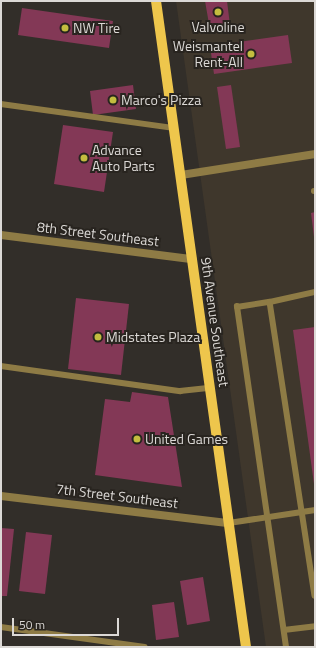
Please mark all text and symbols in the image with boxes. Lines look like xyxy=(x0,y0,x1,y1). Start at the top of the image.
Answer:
marker: Valvoline xyxy=(213,7,223,17)
place label: Valvoline xyxy=(192,19,244,35)
place label: NW Tire xyxy=(73,20,120,36)
marker: NW Tire xyxy=(60,23,70,33)
place label: Weismantel Rent-All xyxy=(173,38,243,70)
marker: Weismantel Rent-All xyxy=(246,49,256,59)
place label: Marco's Pizza xyxy=(121,92,201,108)
marker: Marco's Pizza xyxy=(108,95,118,105)
place label: Advance Auto Parts xyxy=(92,142,155,174)
marker: Advance Auto Parts xyxy=(79,153,89,163)
street label: 8th Street Southeast xyxy=(36,218,160,250)
street label: 9th Avenue Southeast xyxy=(198,256,232,388)
place label: Midstates Plaza xyxy=(106,329,200,345)
marker: Midstates Plaza xyxy=(93,332,103,342)
place label: United Games xyxy=(145,431,228,447)
marker: United Games xyxy=(132,434,142,444)
street label: 7th Street Southeast xyxy=(55,480,179,512)
scale bar xyxy=(14,610,121,636)
text: 50 m xyxy=(19,615,45,634)

